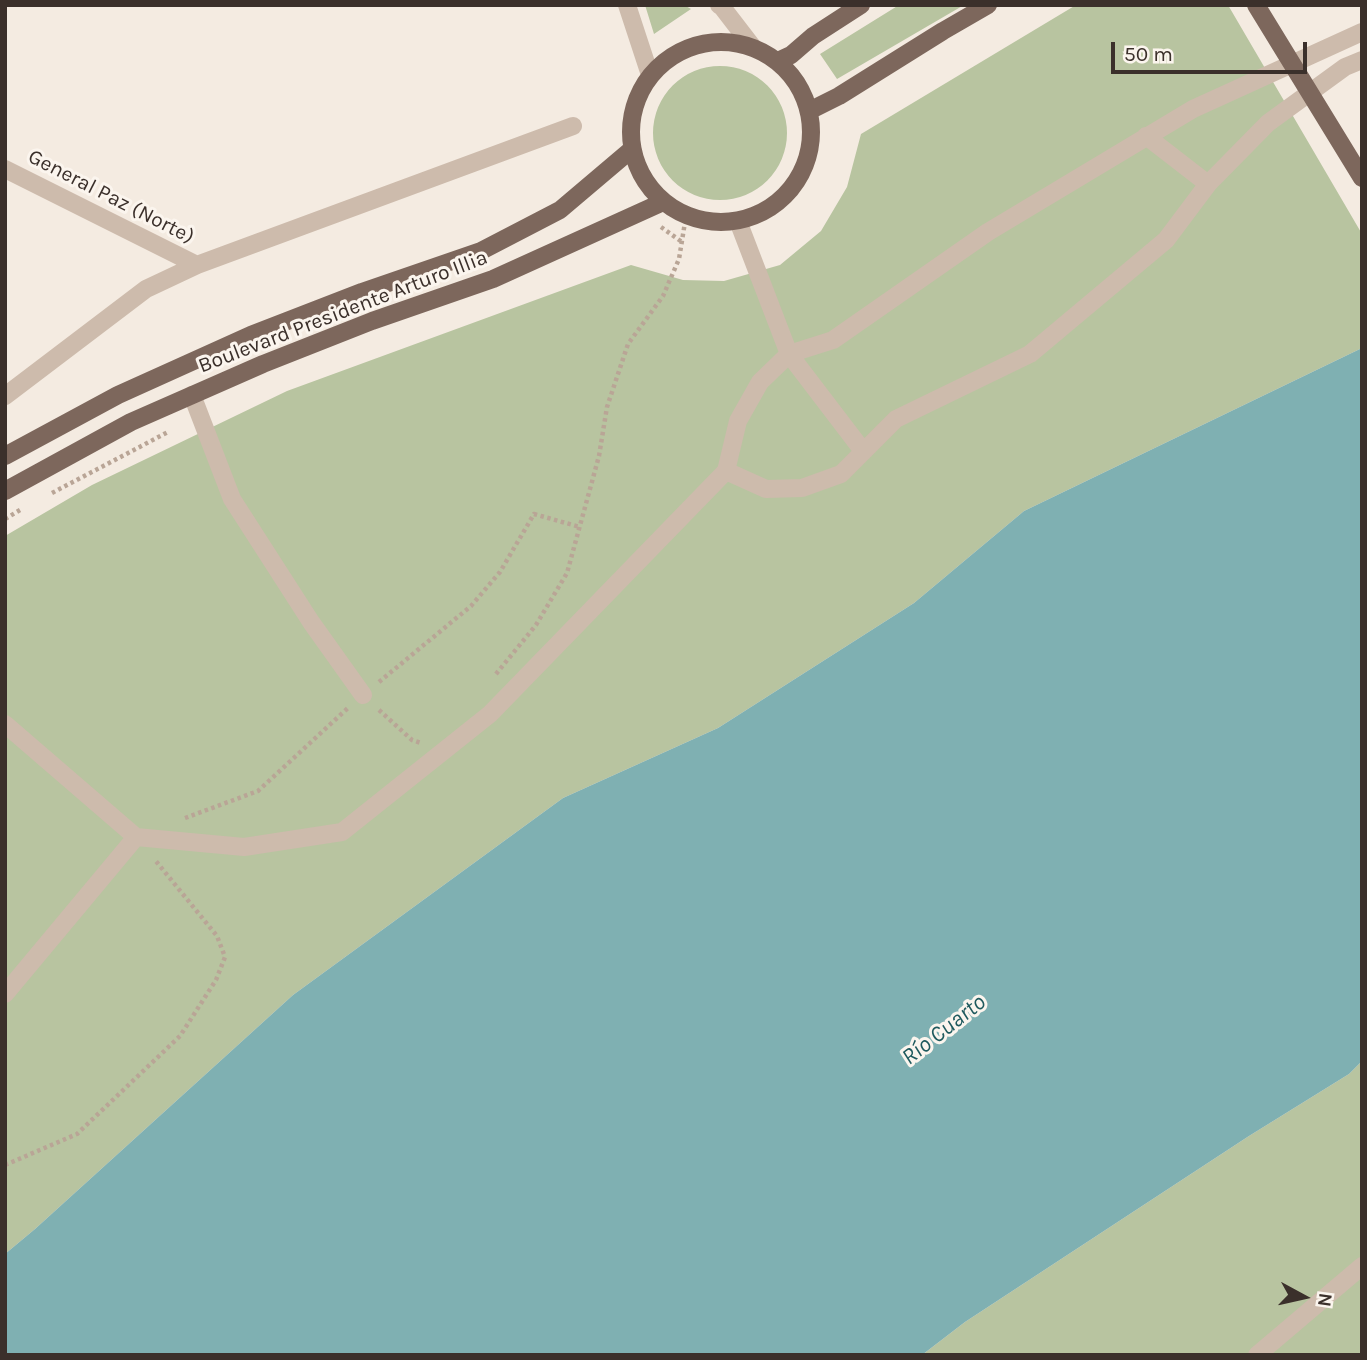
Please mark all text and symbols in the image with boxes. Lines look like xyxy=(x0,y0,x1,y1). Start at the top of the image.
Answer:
scale bar xyxy=(1115,28,1311,72)
text: 50 m xyxy=(1124,42,1173,66)
street label: General Paz (Norte) xyxy=(24,144,198,250)
street label: Boulevard Presidente Arturo Illia xyxy=(195,245,491,379)
water label: Río Cuarto xyxy=(897,989,991,1071)
north arrow xyxy=(1269,1262,1339,1332)
text: N xyxy=(1313,1292,1337,1308)

